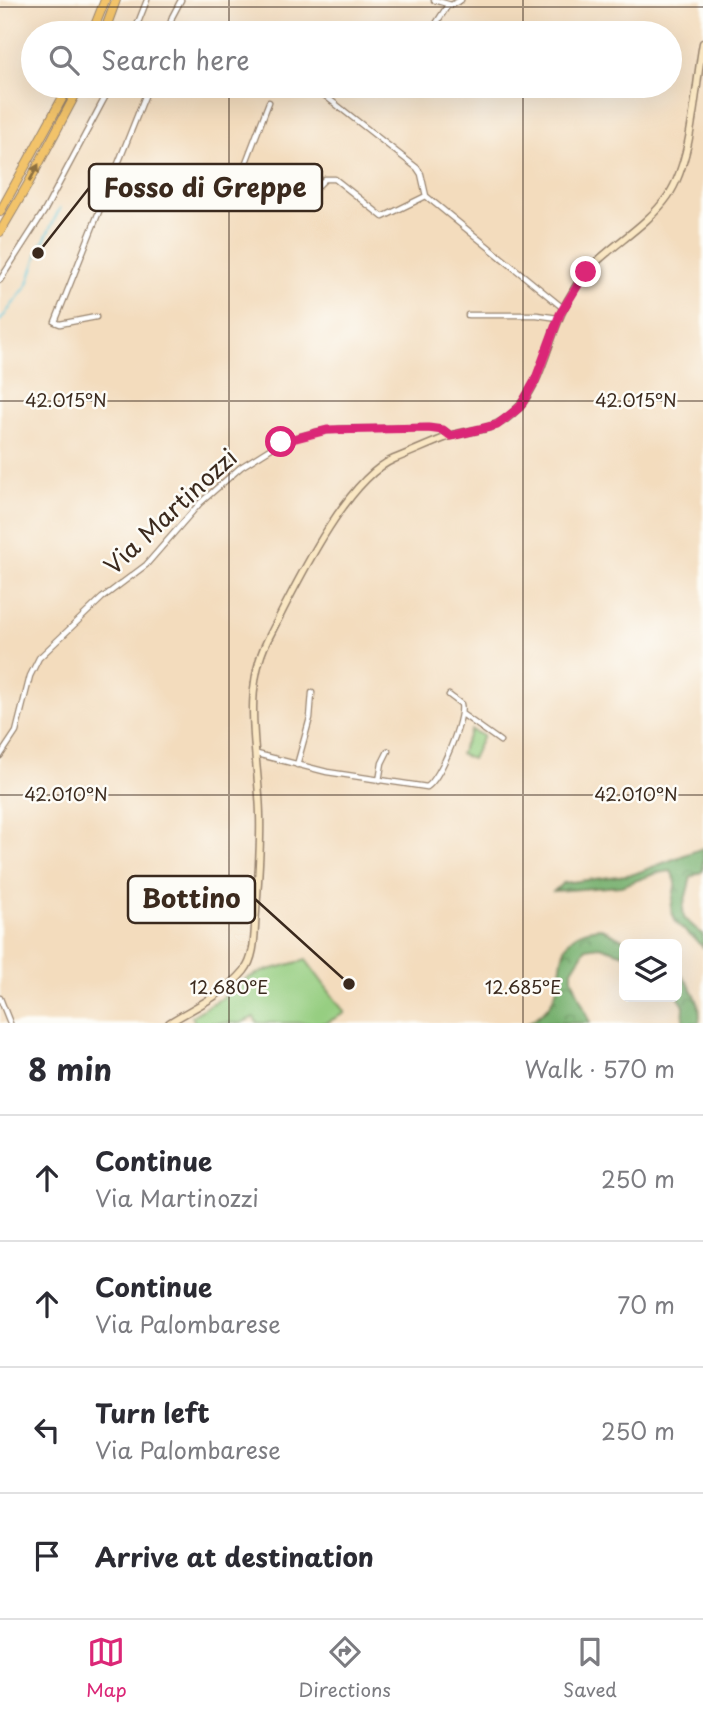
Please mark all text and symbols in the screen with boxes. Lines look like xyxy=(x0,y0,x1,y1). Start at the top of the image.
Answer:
search box xyxy=(21,21,682,98)
text: Search here xyxy=(101,40,250,79)
icon: search xyxy=(45,41,83,79)
one-way arrow xyxy=(28,163,40,183)
callout: Fosso di Greppe xyxy=(89,164,322,211)
text: Fosso di Greppe xyxy=(103,167,307,206)
route end xyxy=(570,256,601,287)
text: 42.015°N xyxy=(25,386,107,413)
text: 42.015°N xyxy=(595,386,677,413)
route start xyxy=(265,426,296,457)
street label: Via Martinozzi xyxy=(95,439,244,582)
text: 42.010°N xyxy=(24,780,108,807)
text: 42.010°N xyxy=(594,780,678,807)
callout: Bottino xyxy=(128,876,255,923)
text: Bottino xyxy=(141,878,241,917)
map controls xyxy=(619,939,682,1002)
button: layers xyxy=(619,939,682,1002)
text: 12.680°E xyxy=(190,973,268,1000)
text: 12.685°E xyxy=(485,973,561,1000)
text: 8 min xyxy=(28,1046,112,1091)
text: Walk · 570 m xyxy=(525,1051,675,1086)
text: Continue xyxy=(95,1141,212,1180)
icon: ahead xyxy=(28,1159,66,1197)
text: 250 m xyxy=(601,1161,675,1196)
text: Via Martinozzi xyxy=(95,1180,259,1215)
text: Continue xyxy=(95,1267,212,1306)
icon: ahead xyxy=(28,1285,66,1323)
text: 70 m xyxy=(617,1287,675,1322)
text: Via Palombarese xyxy=(95,1306,281,1341)
text: Turn left xyxy=(95,1393,210,1432)
icon: left xyxy=(28,1411,66,1449)
text: 250 m xyxy=(601,1413,675,1448)
text: Via Palombarese xyxy=(95,1432,281,1467)
icon: arrive xyxy=(28,1537,66,1575)
text: Arrive at destination xyxy=(95,1537,374,1576)
tab: Map xyxy=(86,1633,127,1703)
tab: Directions xyxy=(299,1633,391,1703)
tab: Saved xyxy=(563,1633,617,1703)

